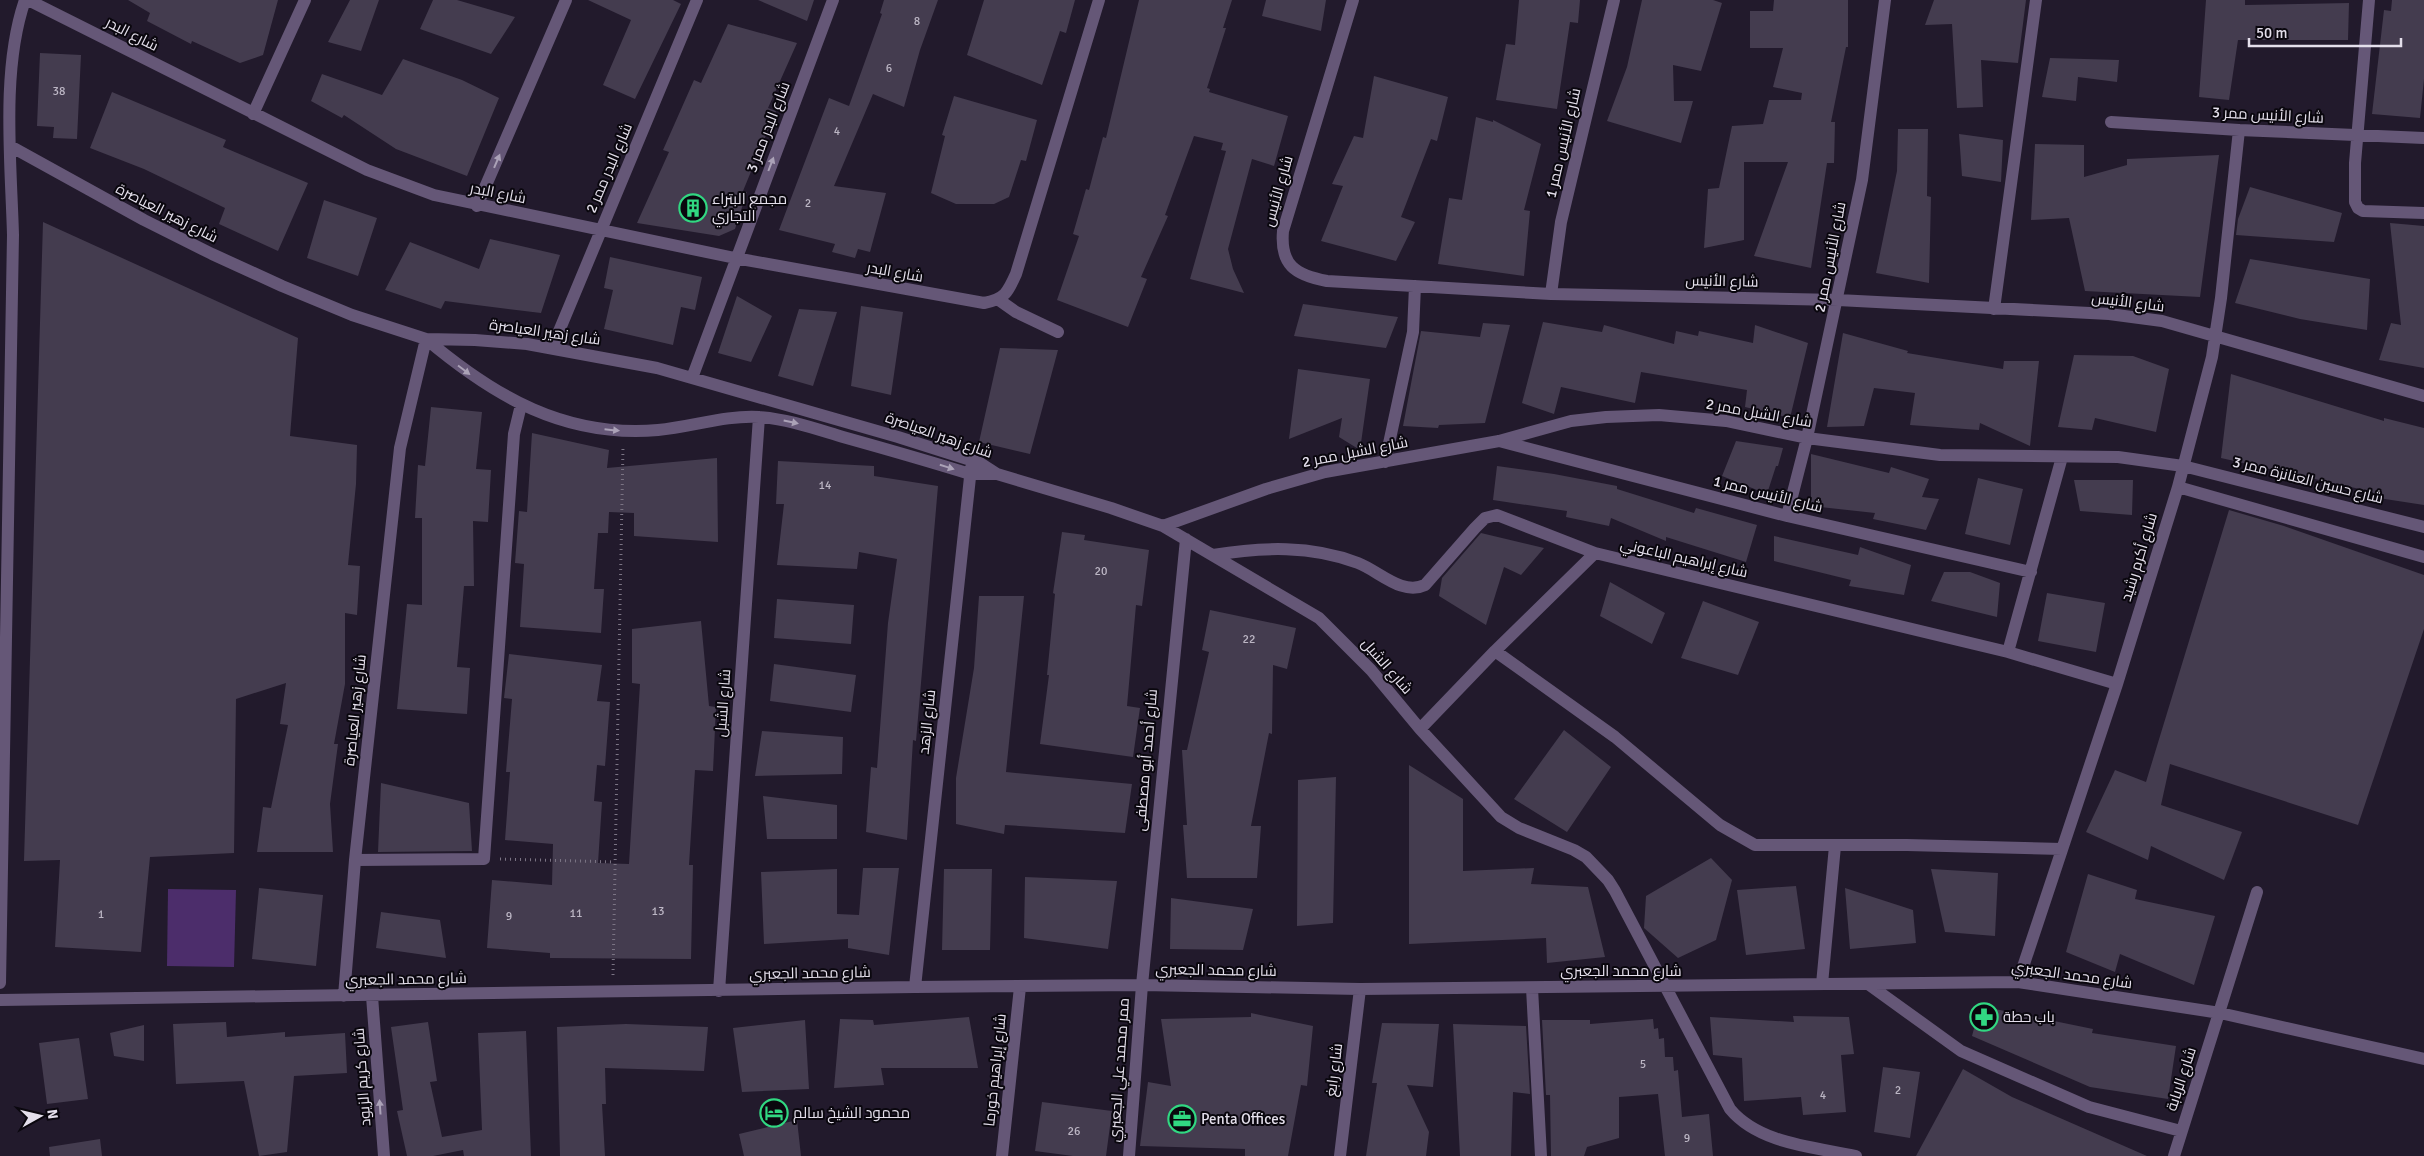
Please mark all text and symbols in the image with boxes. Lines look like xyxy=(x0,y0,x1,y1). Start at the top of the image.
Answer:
street label: شارع البدر xyxy=(101,13,161,57)
house number: 8 xyxy=(914,14,920,29)
scale bar xyxy=(2249,15,2402,47)
text: 50 m xyxy=(2256,24,2287,42)
house number: 6 xyxy=(886,61,892,76)
street label: شارع البدر ممر 3 xyxy=(742,79,795,176)
house number: 38 xyxy=(53,84,65,99)
street label: شارع الأنيس ممر 1 xyxy=(1542,86,1586,200)
street label: شارع الأنيس ممر 3 xyxy=(2211,103,2324,129)
street label: شارع البدر ممر 2 xyxy=(582,120,638,216)
house number: 4 xyxy=(834,124,841,139)
street label: شارع الأنيس xyxy=(1259,153,1299,229)
one-way arrow xyxy=(493,154,501,168)
one-way arrow xyxy=(767,156,775,171)
street label: شارع البدر xyxy=(467,179,528,209)
street label: شارع زهير العياصرة xyxy=(112,180,221,248)
place label: مجمع البتراء التجاري xyxy=(712,190,787,228)
building icon: مجمع البتراء التجاري xyxy=(678,193,708,223)
house number: 2 xyxy=(805,196,811,211)
street label: شارع الأنيس ممر 2 xyxy=(1810,200,1851,314)
street label: شارع البدر xyxy=(864,258,925,288)
street label: شارع الأنيس xyxy=(1685,271,1759,293)
street label: شارع الأنيس xyxy=(2090,289,2165,317)
street label: شارع زهير العياصرة xyxy=(488,315,602,351)
one-way arrow xyxy=(457,364,470,375)
street label: شارع الشبل ممر 2 xyxy=(1704,395,1813,433)
street label: شارع زهير العياصرة xyxy=(882,408,995,464)
one-way arrow xyxy=(783,418,798,426)
one-way arrow xyxy=(605,426,621,434)
street label: شارع الشبل ممر 2 xyxy=(1301,433,1410,473)
street label: شارع حسين العنانزة ممر 3 xyxy=(2230,453,2385,509)
one-way arrow xyxy=(940,464,955,472)
street label: شارع الأنيس ممر 1 xyxy=(1711,472,1825,518)
house number: 14 xyxy=(819,478,832,493)
street label: شارع أكرم رشيد xyxy=(2116,510,2163,604)
street label: شارع إبراهيم الباعوني xyxy=(1618,535,1749,584)
house number: 20 xyxy=(1095,564,1107,579)
house number: 22 xyxy=(1243,632,1255,647)
street label: شارع الشبل xyxy=(1356,634,1416,699)
street label: شارع زهير العياصرة xyxy=(340,653,372,767)
street label: شارع الشبل xyxy=(712,668,736,738)
street label: شارع أحمد أبو مصطفى xyxy=(1130,688,1163,832)
street label: شارع الزهد xyxy=(915,689,941,755)
house number: 13 xyxy=(652,904,664,919)
house number: 11 xyxy=(570,906,582,921)
house number: 1 xyxy=(98,907,104,922)
house number: 9 xyxy=(506,909,512,924)
street label: شارع محمد الجعبري xyxy=(2010,958,2133,995)
street label: شارع محمد الجعبري xyxy=(1155,960,1277,983)
street label: شارع محمد الجعبري xyxy=(1560,962,1682,983)
street label: شارع محمد الجعبري xyxy=(749,963,871,986)
street label: شارع محمد الجعبري xyxy=(345,969,467,992)
street label: ممر محمد علي الجعبري xyxy=(1105,997,1136,1143)
pharmacy icon: باب حطة xyxy=(1969,1002,1999,1032)
place label: باب حطة xyxy=(2003,1008,2055,1026)
street label: شارع إبراهيم خورما xyxy=(980,1013,1012,1128)
street label: شارع كريم الزيود xyxy=(350,1027,376,1127)
street label: شارع رابغ xyxy=(1322,1042,1348,1098)
street label: شارع الربابة xyxy=(2162,1045,2202,1114)
house number: 5 xyxy=(1640,1057,1646,1072)
house number: 2 xyxy=(1895,1083,1901,1098)
house number: 4 xyxy=(1820,1088,1827,1103)
north arrow xyxy=(15,1091,65,1141)
hotel icon: محمود الشيخ سالم xyxy=(759,1098,789,1128)
one-way arrow xyxy=(376,1099,384,1115)
place label: محمود الشيخ سالم xyxy=(793,1104,910,1124)
office icon: Penta Offices xyxy=(1167,1104,1197,1134)
text: N xyxy=(43,1108,61,1120)
place label: Penta Offices xyxy=(1201,1110,1286,1128)
house number: 26 xyxy=(1068,1124,1080,1139)
house number: 9 xyxy=(1684,1131,1690,1146)

